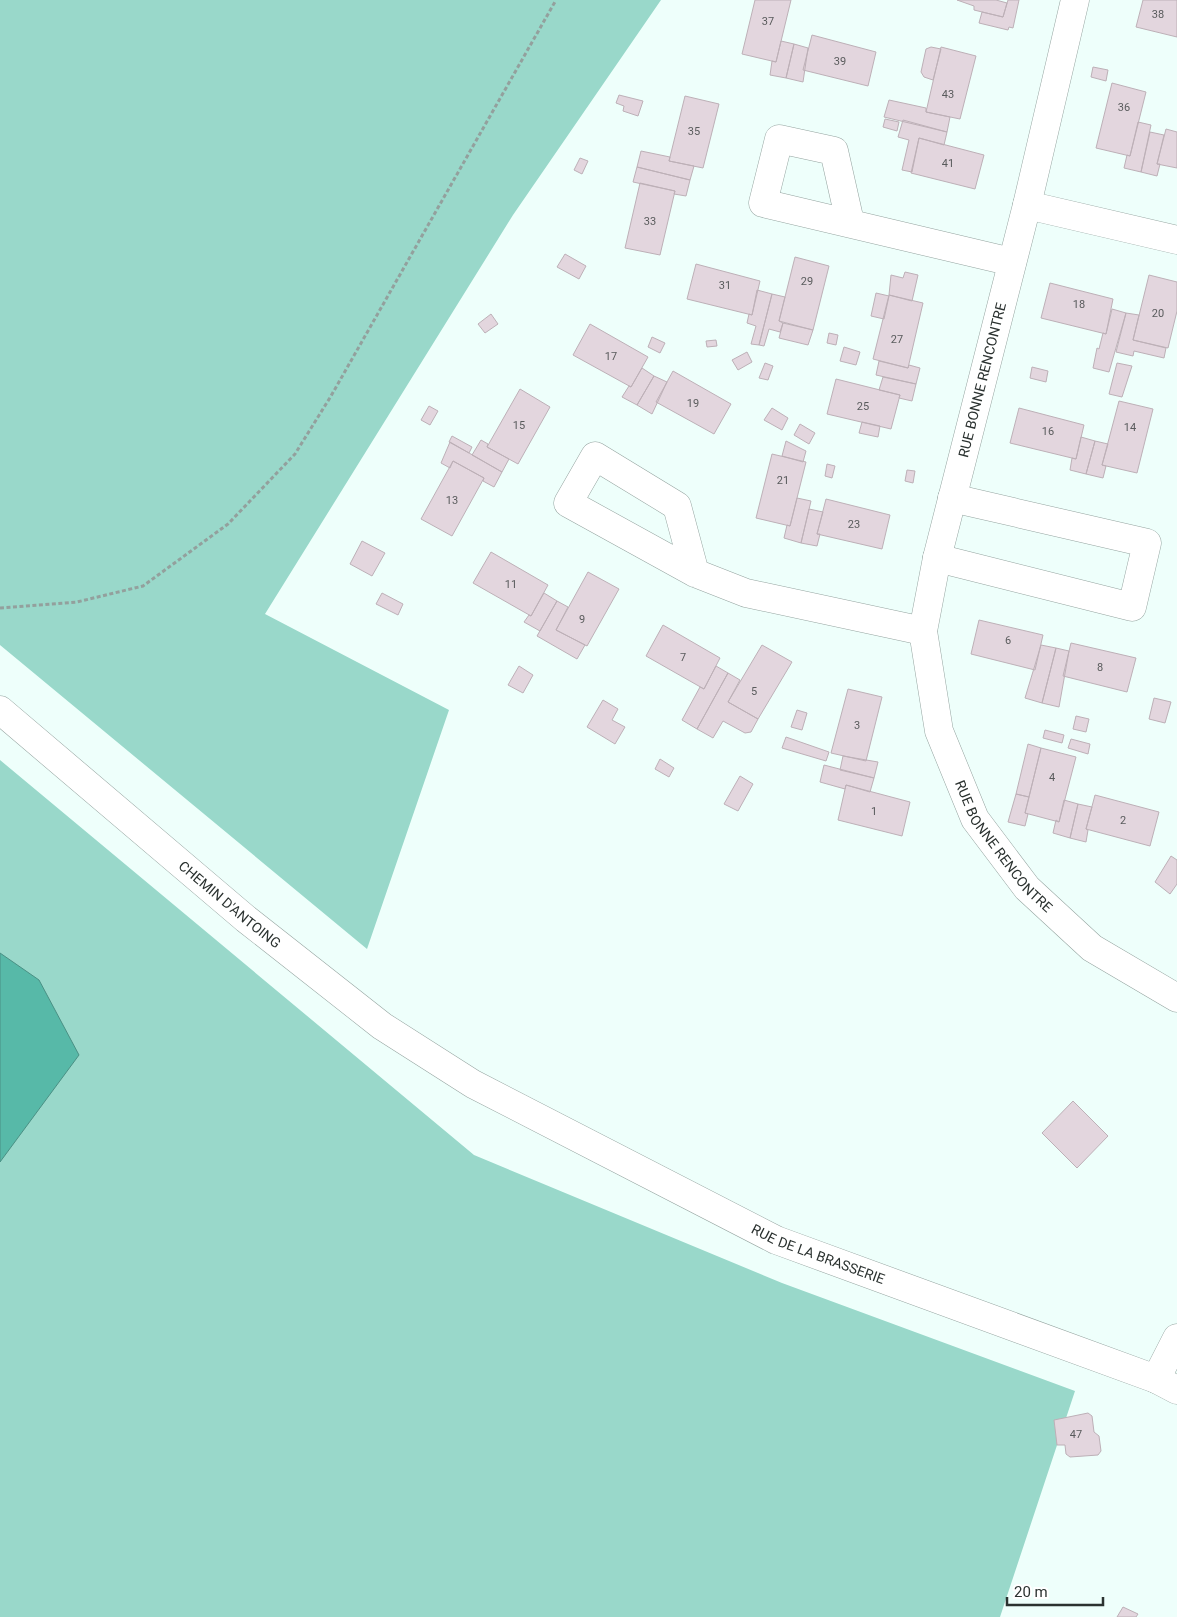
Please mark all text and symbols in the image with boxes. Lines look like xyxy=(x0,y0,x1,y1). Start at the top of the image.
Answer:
house number: 38 xyxy=(1152,8,1164,21)
house number: 37 xyxy=(762,15,774,28)
house number: 39 xyxy=(834,55,846,68)
house number: 43 xyxy=(942,88,954,101)
house number: 36 xyxy=(1118,101,1130,114)
house number: 35 xyxy=(688,125,700,138)
house number: 41 xyxy=(942,157,954,170)
house number: 33 xyxy=(644,215,656,228)
house number: 29 xyxy=(801,275,813,288)
house number: 31 xyxy=(719,279,731,292)
house number: 18 xyxy=(1073,298,1085,311)
street label: RUE BONNE RENCONTRE xyxy=(955,301,1009,459)
house number: 20 xyxy=(1152,307,1164,320)
house number: 27 xyxy=(891,333,903,346)
house number: 17 xyxy=(605,350,617,363)
house number: 19 xyxy=(687,397,699,410)
house number: 25 xyxy=(857,400,869,413)
house number: 15 xyxy=(513,419,525,432)
house number: 14 xyxy=(1124,421,1136,434)
house number: 16 xyxy=(1042,425,1054,438)
house number: 21 xyxy=(777,474,789,487)
house number: 13 xyxy=(446,494,458,507)
house number: 23 xyxy=(848,518,860,531)
house number: 11 xyxy=(505,578,517,591)
house number: 9 xyxy=(579,613,585,626)
house number: 6 xyxy=(1005,634,1011,647)
house number: 7 xyxy=(680,651,686,664)
house number: 8 xyxy=(1097,661,1103,674)
house number: 5 xyxy=(751,685,757,698)
house number: 3 xyxy=(854,719,860,732)
house number: 4 xyxy=(1049,771,1055,784)
street label: RUE BONNE RENCONTRE xyxy=(952,778,1056,915)
house number: 1 xyxy=(871,805,877,818)
house number: 2 xyxy=(1120,814,1126,827)
street label: CHEMIN D'ANTOING xyxy=(176,857,284,951)
street label: RUE DE LA BRASSERIE xyxy=(749,1221,887,1287)
house number: 47 xyxy=(1070,1428,1082,1441)
scale bar xyxy=(1007,1574,1103,1606)
text: 20 m xyxy=(1014,1583,1048,1601)

